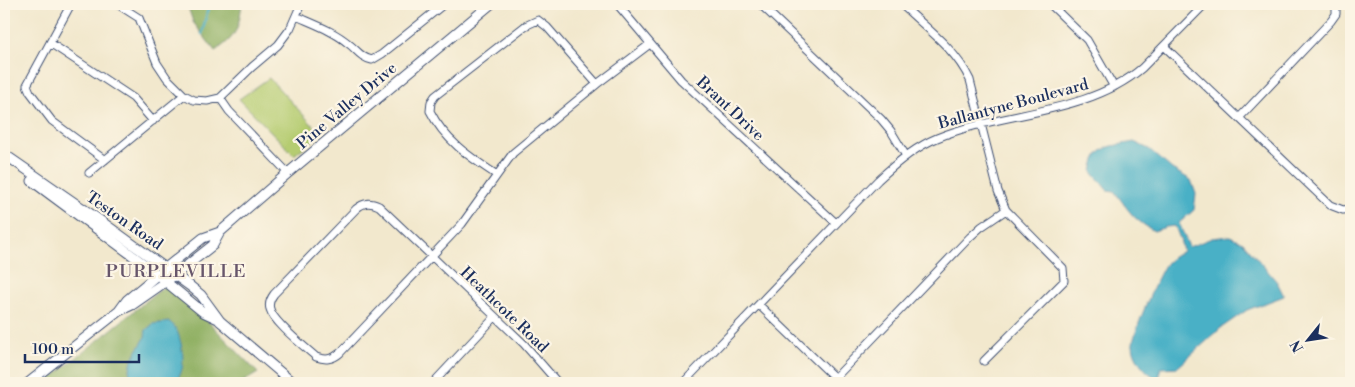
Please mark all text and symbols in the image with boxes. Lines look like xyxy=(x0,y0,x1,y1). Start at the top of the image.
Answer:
street label: Pine Valley Drive xyxy=(292,58,401,153)
street label: Brant Drive xyxy=(692,72,768,145)
street label: Ballantyne Boulevard xyxy=(935,74,1091,134)
street label: Teston Road xyxy=(82,187,167,255)
district label: PURPLEVILLE xyxy=(106,260,246,283)
street label: Heathcote Road xyxy=(456,262,553,357)
north arrow xyxy=(1282,314,1332,364)
scale bar xyxy=(25,332,139,364)
text: N xyxy=(1287,337,1308,355)
text: 100 m xyxy=(32,340,74,359)

